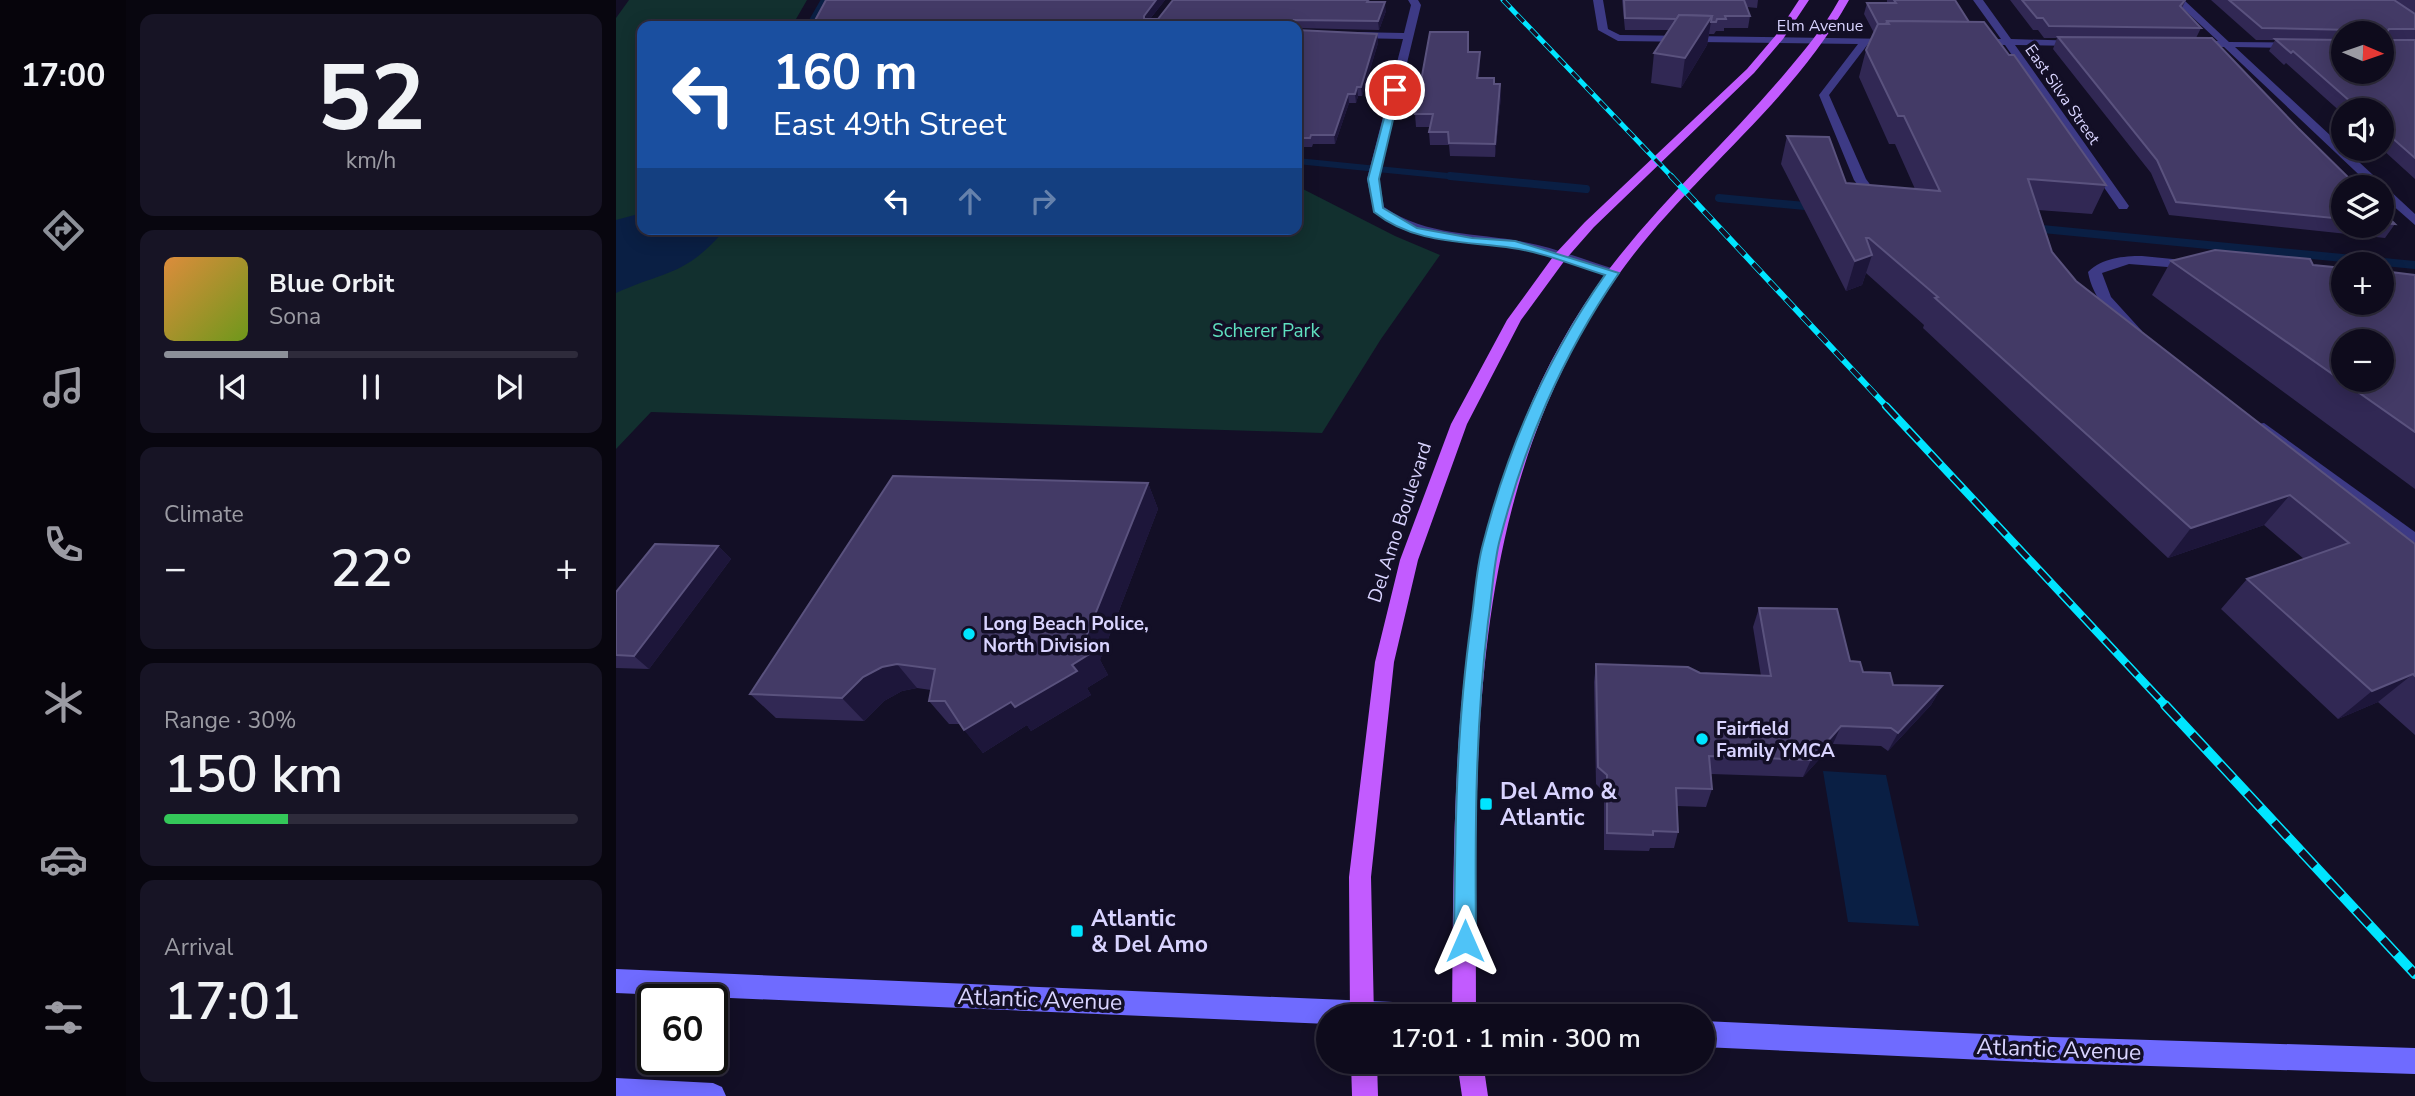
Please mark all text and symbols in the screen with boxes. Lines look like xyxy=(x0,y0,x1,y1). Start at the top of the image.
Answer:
street label: Elm Avenue xyxy=(1777,15,1863,37)
north arrow xyxy=(2331,21,2394,84)
map controls xyxy=(2331,21,2394,392)
text: 52 xyxy=(316,37,426,161)
text: 160 m xyxy=(773,39,917,106)
street label: East Silva Street xyxy=(2019,40,2105,149)
icon: left xyxy=(658,49,749,140)
text: 17:00 xyxy=(21,54,105,97)
pin xyxy=(1365,60,1425,120)
icon: arrive xyxy=(1376,71,1414,109)
button: sound xyxy=(2331,98,2394,161)
text: East 49th Street xyxy=(773,103,1006,146)
text: km/h xyxy=(346,145,396,176)
button: layers xyxy=(2331,175,2394,238)
icon: left xyxy=(878,182,916,220)
icon: ahead xyxy=(951,182,989,220)
icon: right xyxy=(1024,182,1062,220)
icon: directions xyxy=(39,206,88,255)
button: + xyxy=(2331,252,2394,315)
text: Blue Orbit xyxy=(269,266,394,301)
text: Sona xyxy=(269,301,321,332)
park label: Scherer Park xyxy=(1212,318,1320,344)
button: − xyxy=(2331,329,2394,392)
icon: music xyxy=(39,363,88,412)
icon: previous xyxy=(214,368,252,406)
icon: pause xyxy=(352,368,390,406)
icon: next xyxy=(490,368,528,406)
street label: Del Amo Boulevard xyxy=(1362,439,1438,606)
text: Climate xyxy=(164,499,244,530)
icon: phone xyxy=(39,520,88,569)
text: 22° xyxy=(330,533,412,604)
text: − xyxy=(164,543,187,594)
text: + xyxy=(555,543,578,594)
place label: Long Beach Police, North Division xyxy=(983,611,1149,659)
marker: Long Beach Police, North Division xyxy=(961,626,977,642)
icon: climate xyxy=(39,678,88,727)
text: Range · 30% xyxy=(164,705,296,736)
place label: Fairfield Family YMCA xyxy=(1716,716,1836,764)
marker: Fairfield Family YMCA xyxy=(1694,731,1710,747)
text: 150 km xyxy=(164,739,343,810)
place label: Del Amo & Atlantic xyxy=(1500,776,1617,833)
marker: Del Amo & Atlantic xyxy=(1478,796,1494,812)
icon: car xyxy=(39,835,88,884)
place label: Atlantic & Del Amo xyxy=(1091,903,1208,960)
position arrow xyxy=(1428,904,1502,978)
marker: Atlantic & Del Amo xyxy=(1069,923,1085,939)
text: Arrival xyxy=(164,932,233,963)
text: 17:01 xyxy=(164,966,301,1037)
street label: Atlantic Avenue xyxy=(957,981,1123,1018)
speed limit sign: 60 xyxy=(637,984,728,1075)
icon: filters xyxy=(39,993,88,1042)
text: 17:01 · 1 min · 300 m xyxy=(1390,1021,1641,1056)
street label: Atlantic Avenue xyxy=(1976,1031,2142,1068)

